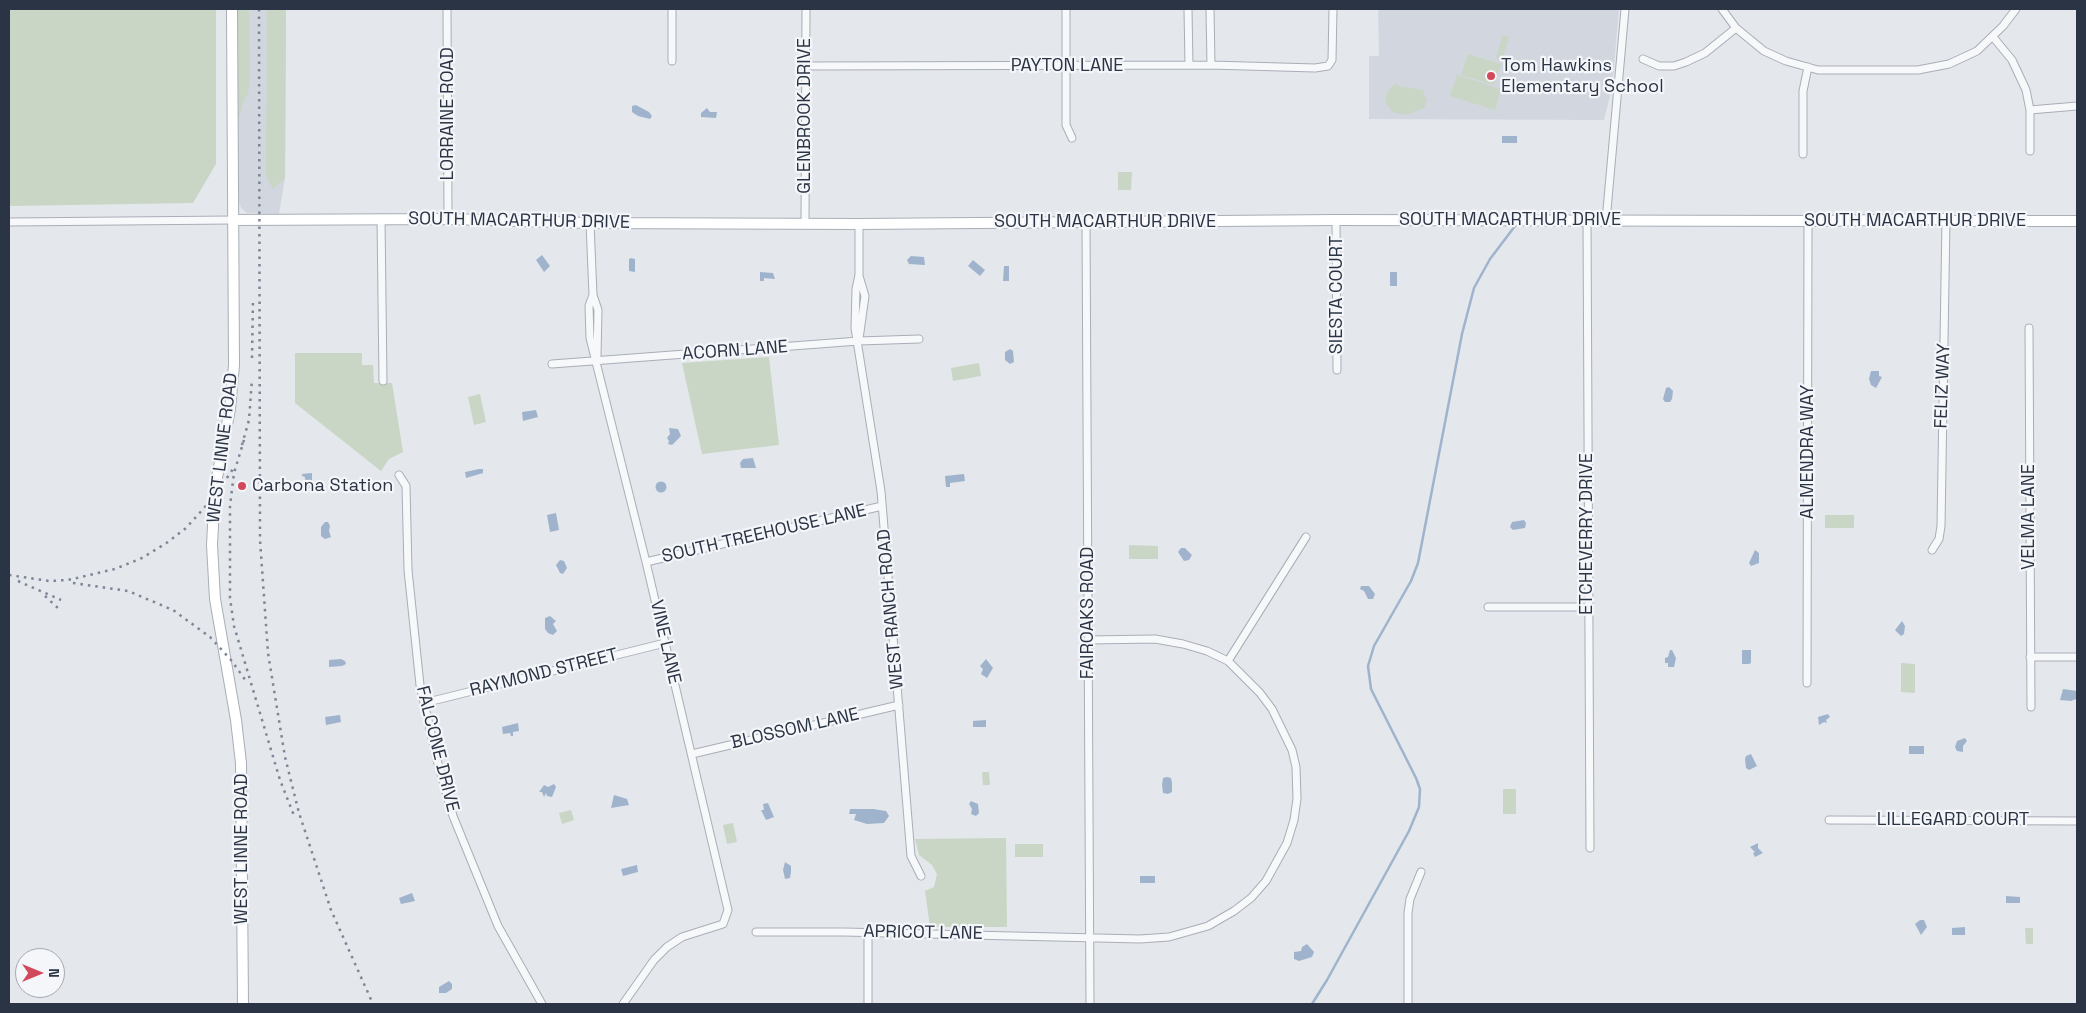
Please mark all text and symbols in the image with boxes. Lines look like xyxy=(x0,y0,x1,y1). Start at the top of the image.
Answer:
street label: GLENBROOK DRIVE xyxy=(794,38,816,194)
street label: LORRAINE ROAD xyxy=(437,47,459,181)
street label: PAYTON LANE xyxy=(1011,55,1123,77)
place label: Tom Hawkins Elementary School xyxy=(1501,55,1664,98)
marker: Tom Hawkins Elementary School xyxy=(1485,70,1497,82)
street label: SOUTH MACARTHUR DRIVE xyxy=(408,208,630,234)
street label: SOUTH MACARTHUR DRIVE xyxy=(1399,209,1621,231)
street label: SOUTH MACARTHUR DRIVE xyxy=(1804,210,2026,232)
street label: SOUTH MACARTHUR DRIVE xyxy=(994,211,1216,233)
street label: SIESTA COURT xyxy=(1326,236,1348,354)
street label: ACORN LANE xyxy=(681,337,789,365)
street label: FELIZ WAY xyxy=(1931,343,1955,429)
street label: WEST LINNE ROAD xyxy=(203,372,243,524)
street label: ALMENDRA WAY xyxy=(1797,385,1819,519)
street label: ETCHEVERRY DRIVE xyxy=(1576,453,1598,615)
street label: VELMA LANE xyxy=(2018,464,2040,570)
place label: Carbona Station xyxy=(252,475,393,497)
marker: Carbona Station xyxy=(236,480,248,492)
street label: SOUTH TREEHOUSE LANE xyxy=(660,500,868,568)
street label: WEST RANCH ROAD xyxy=(873,528,909,690)
street label: FAIROAKS ROAD xyxy=(1077,547,1099,679)
street label: VINE LANE xyxy=(645,598,685,686)
street label: RAYMOND STREET xyxy=(468,644,620,702)
street label: FALCONE DRIVE xyxy=(411,684,463,814)
street label: BLOSSOM LANE xyxy=(729,704,861,754)
street label: WEST LINNE ROAD xyxy=(231,774,253,924)
street label: LILLEGARD COURT xyxy=(1877,809,2029,831)
street label: APRICOT LANE xyxy=(863,921,983,945)
north arrow xyxy=(15,948,65,998)
text: N xyxy=(45,968,63,978)

